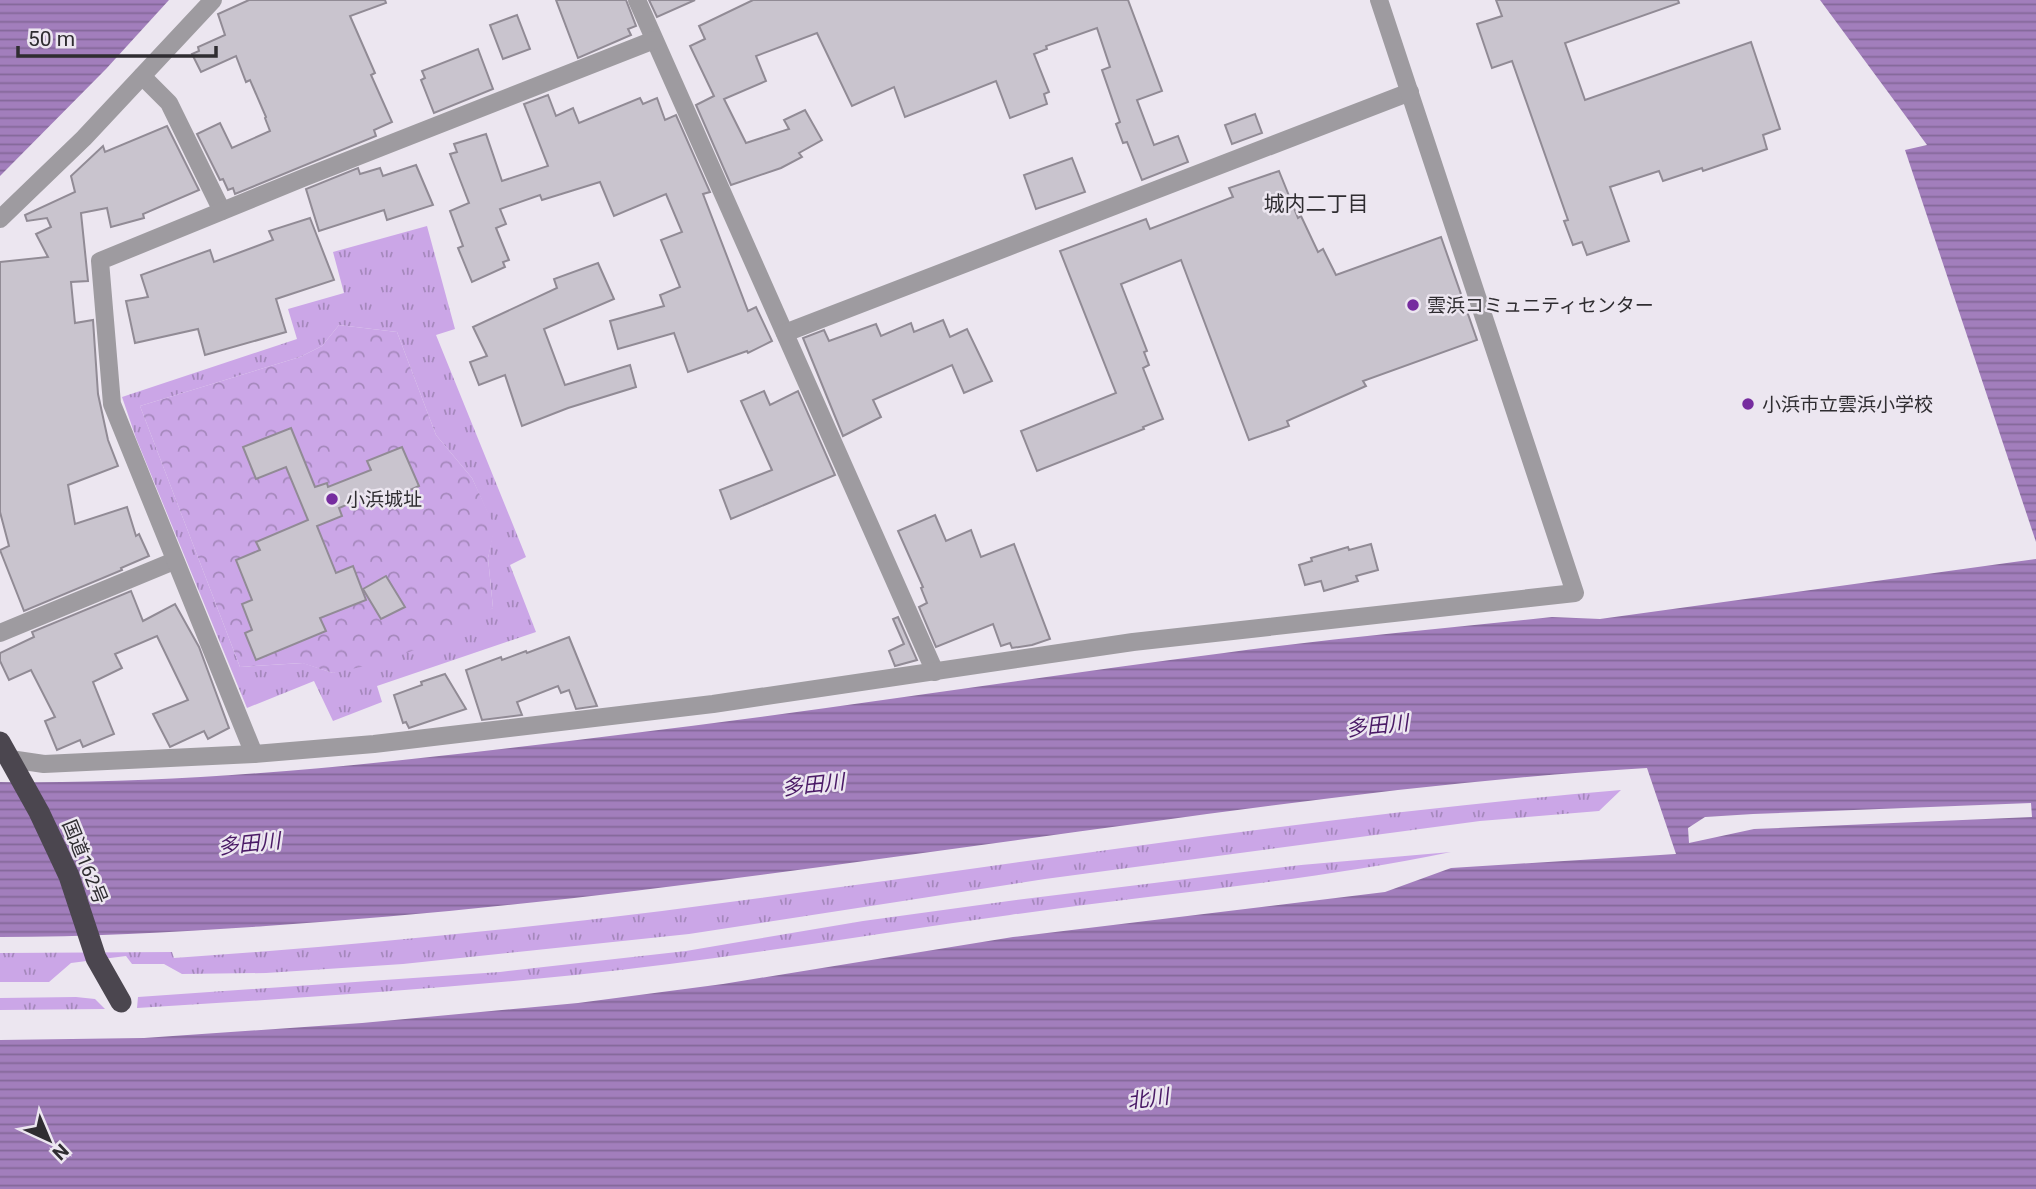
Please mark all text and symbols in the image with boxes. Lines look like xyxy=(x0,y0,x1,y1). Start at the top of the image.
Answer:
scale bar xyxy=(18,14,215,58)
text: 50 m xyxy=(28,27,75,51)
district label: 城内二丁目 xyxy=(1264,192,1369,216)
place label: 雲浜コミュニティセンター xyxy=(1427,294,1654,317)
marker: 雲浜コミュニティセンター xyxy=(1405,297,1421,313)
place label: 小浜市立雲浜小学校 xyxy=(1762,393,1933,416)
marker: 小浜市立雲浜小学校 xyxy=(1740,396,1756,412)
place label: 小浜城址 xyxy=(346,488,422,511)
marker: 小浜城址 xyxy=(324,491,340,507)
water label: 多田川 xyxy=(1344,711,1412,741)
water label: 多田川 xyxy=(780,770,848,800)
street label: 国道162号 xyxy=(58,816,112,908)
water label: 多田川 xyxy=(216,829,284,859)
water label: 北川 xyxy=(1126,1084,1172,1114)
north arrow xyxy=(14,1105,84,1175)
text: N xyxy=(48,1139,73,1165)

